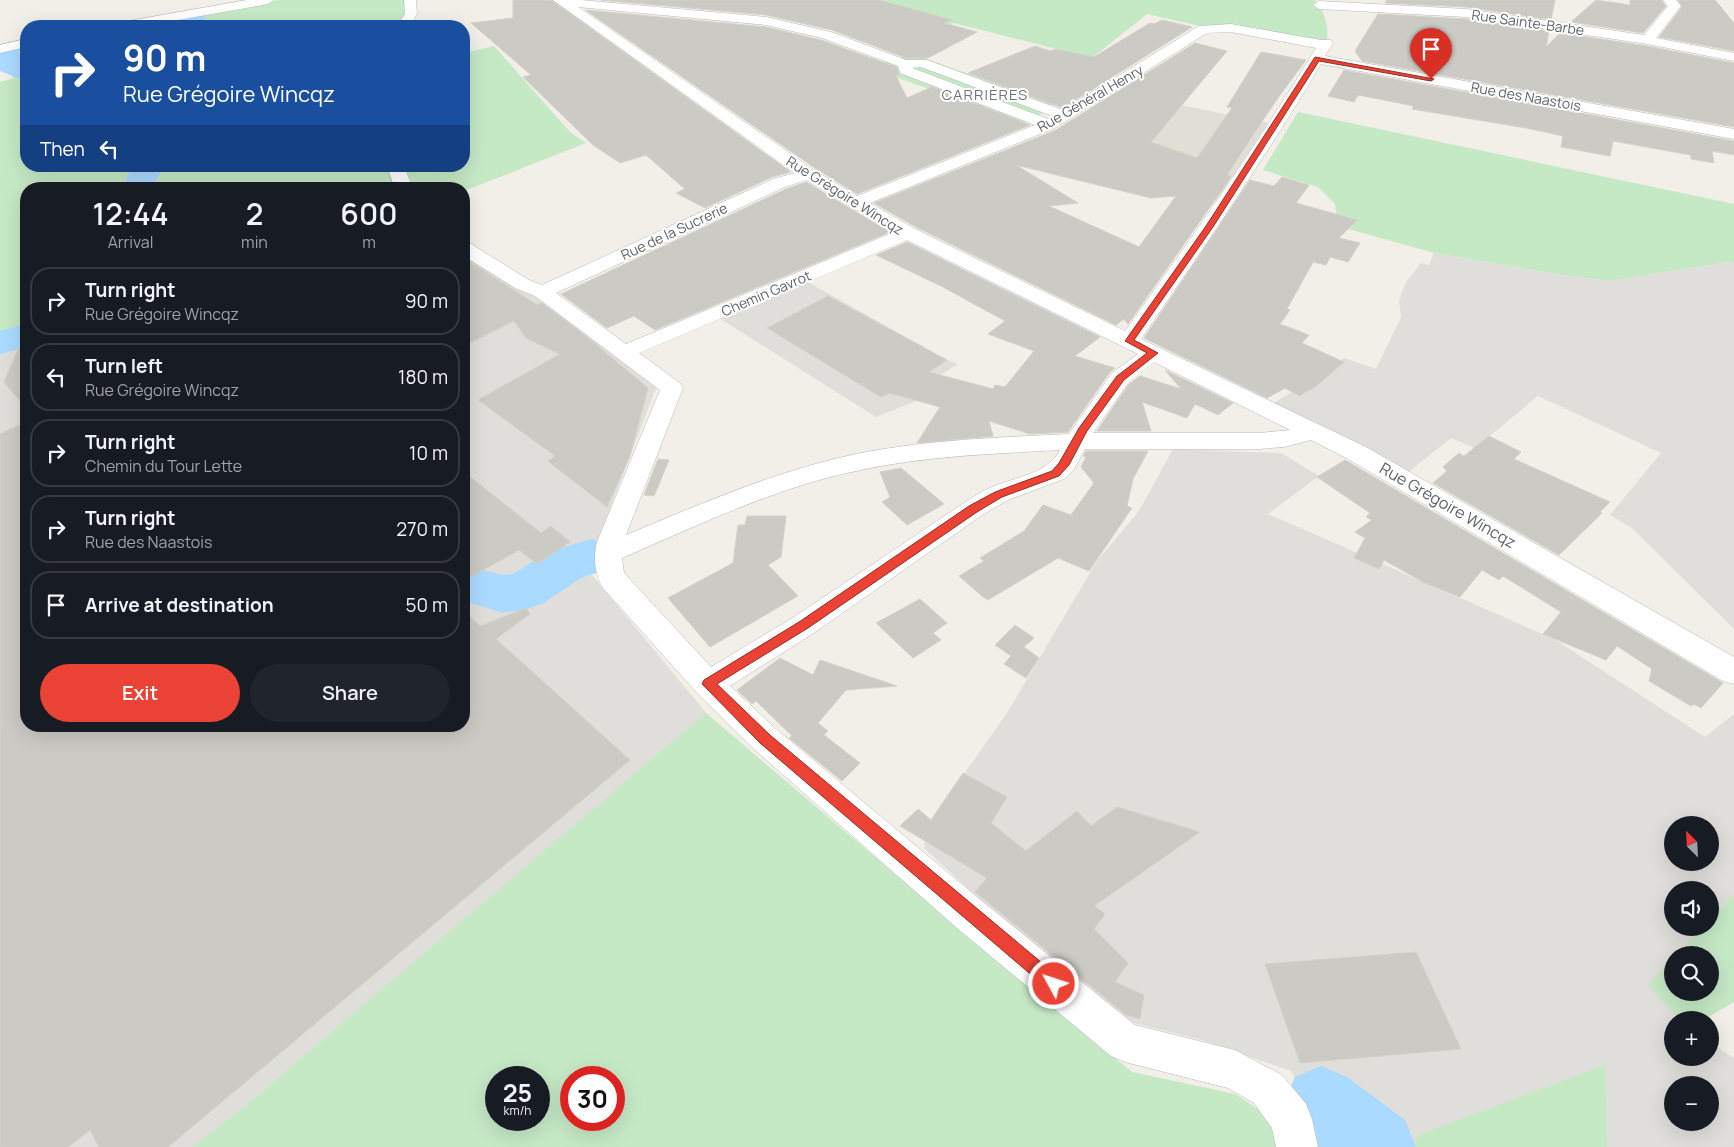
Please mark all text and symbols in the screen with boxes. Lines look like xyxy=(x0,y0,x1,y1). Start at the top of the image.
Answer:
street label: Rue Sainte-Barbe xyxy=(1471,5,1585,39)
pin xyxy=(1410,28,1452,79)
text: 90 m xyxy=(123,34,206,82)
icon: arrive xyxy=(1417,35,1445,63)
icon: right xyxy=(40,40,105,105)
street label: Rue Général Henry xyxy=(1034,60,1147,136)
street label: Rue des Naastois xyxy=(1469,77,1583,115)
text: Rue Grégoire Wincqz xyxy=(123,79,335,109)
district label: CARRIÈRES xyxy=(942,84,1028,105)
icon: left xyxy=(95,135,123,163)
text: Then xyxy=(40,136,85,162)
street label: Rue Grégoire Wincqz xyxy=(783,151,907,239)
text: 12:44 xyxy=(92,193,169,234)
text: 2 xyxy=(246,193,263,234)
text: 600 xyxy=(340,193,398,234)
street label: Rue de la Sucrerie xyxy=(618,198,730,264)
text: Arrival xyxy=(108,231,153,253)
text: min xyxy=(241,231,268,253)
text: m xyxy=(362,231,376,253)
street label: Chemin Gavrot xyxy=(718,265,814,320)
text: Turn right xyxy=(85,277,175,303)
icon: right xyxy=(42,287,70,315)
text: 90 m xyxy=(405,288,448,314)
text: Rue Grégoire Wincqz xyxy=(85,303,239,325)
text: Turn left xyxy=(85,353,163,379)
icon: left xyxy=(42,363,70,391)
text: 180 m xyxy=(398,364,448,390)
text: Rue Grégoire Wincqz xyxy=(85,379,239,401)
text: Turn right xyxy=(85,429,175,455)
icon: right xyxy=(42,439,70,467)
text: 10 m xyxy=(409,440,448,466)
text: Chemin du Tour Lette xyxy=(85,455,242,477)
street label: Rue Grégoire Wincqz xyxy=(1376,457,1520,553)
text: Turn right xyxy=(85,505,175,531)
icon: right xyxy=(42,515,70,543)
text: 270 m xyxy=(396,516,448,542)
text: Rue des Naastois xyxy=(85,531,212,553)
icon: arrive xyxy=(42,591,70,619)
text: Arrive at destination xyxy=(85,592,274,618)
text: 50 m xyxy=(406,592,448,618)
button: Exit xyxy=(40,664,240,722)
button: Share xyxy=(250,664,450,722)
north arrow xyxy=(1664,816,1719,871)
map controls xyxy=(1664,816,1719,1131)
button: sound xyxy=(1664,881,1719,936)
button: search xyxy=(1664,946,1719,1001)
position arrow xyxy=(1027,957,1079,1009)
button: + xyxy=(1664,1011,1719,1066)
speed limit sign: 30 xyxy=(560,1066,625,1131)
text: 25 xyxy=(503,1075,532,1110)
button: − xyxy=(1664,1076,1719,1131)
text: km/h xyxy=(504,1102,531,1119)

